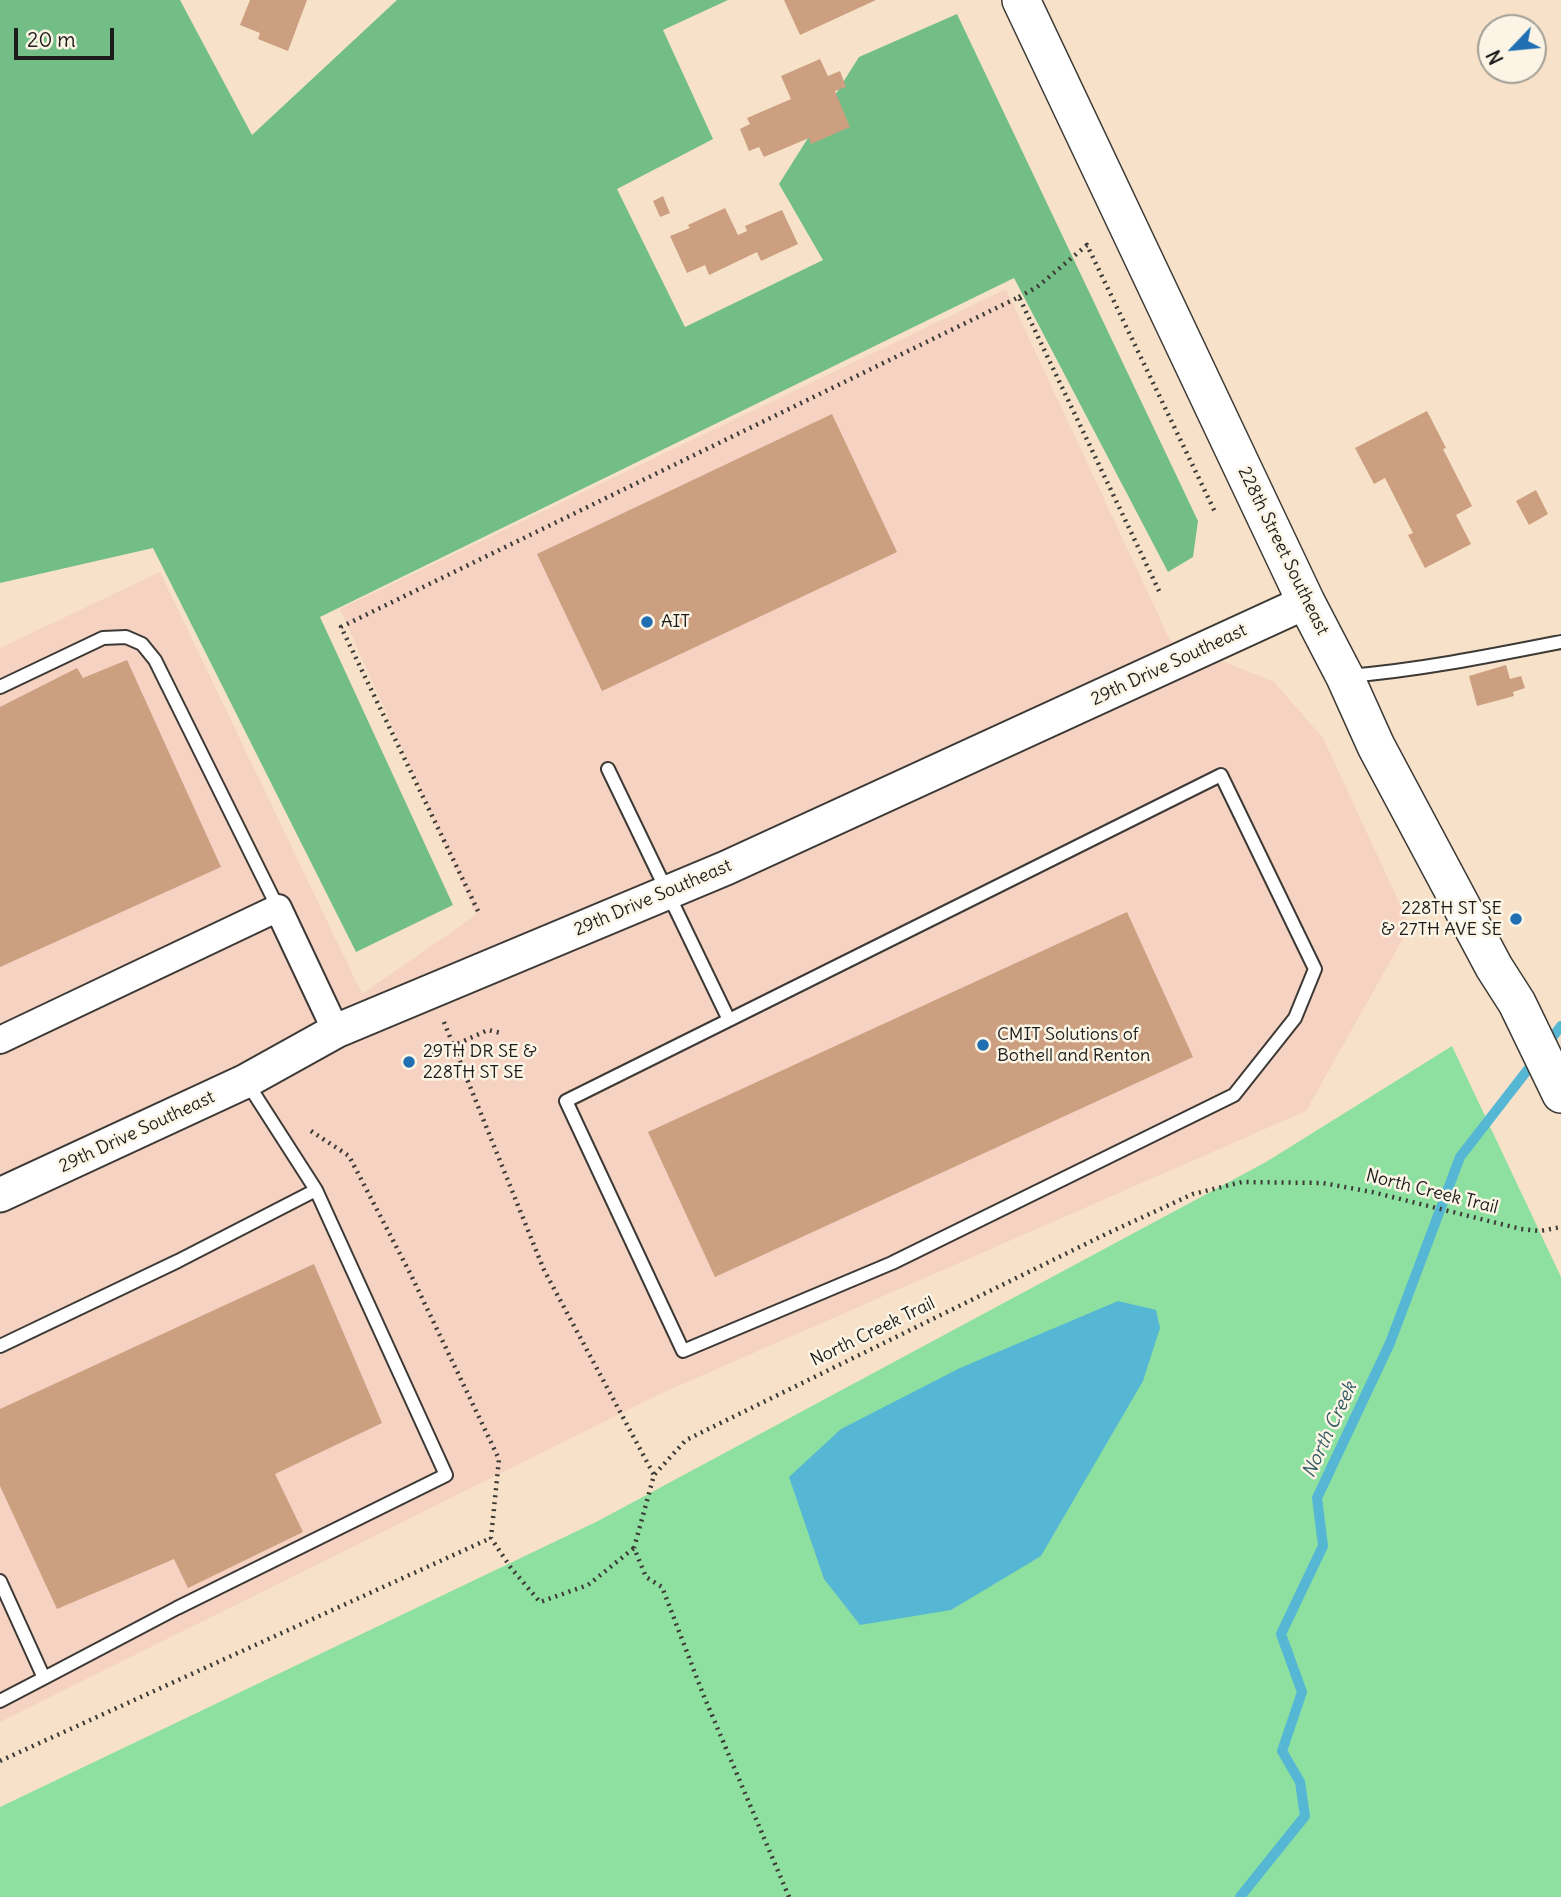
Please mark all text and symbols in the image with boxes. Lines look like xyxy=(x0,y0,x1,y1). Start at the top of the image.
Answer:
scale bar xyxy=(18,14,117,58)
north arrow xyxy=(1477,14,1547,84)
text: 20 m xyxy=(27,26,76,53)
text: N xyxy=(1481,46,1509,69)
street label: 228th Street Southeast xyxy=(1233,463,1333,639)
place label: AIT xyxy=(661,611,690,633)
marker: AIT xyxy=(639,614,655,630)
street label: 29th Drive Southeast xyxy=(1088,619,1250,711)
street label: 29th Drive Southeast xyxy=(571,855,735,941)
place label: 228TH ST SE & 27TH AVE SE xyxy=(1381,898,1502,940)
marker: 228TH ST SE & 27TH AVE SE xyxy=(1508,911,1524,927)
place label: CMIT Solutions of Bothell and Renton xyxy=(997,1024,1150,1066)
marker: CMIT Solutions of Bothell and Renton xyxy=(975,1037,991,1053)
place label: 29TH DR SE & 228TH ST SE xyxy=(423,1041,537,1084)
marker: 29TH DR SE & 228TH ST SE xyxy=(401,1054,417,1070)
street label: 29th Drive Southeast xyxy=(56,1086,218,1178)
street label: North Creek Trail xyxy=(1364,1165,1500,1219)
street label: North Creek Trail xyxy=(807,1293,939,1371)
water label: North Creek xyxy=(1298,1378,1362,1482)

